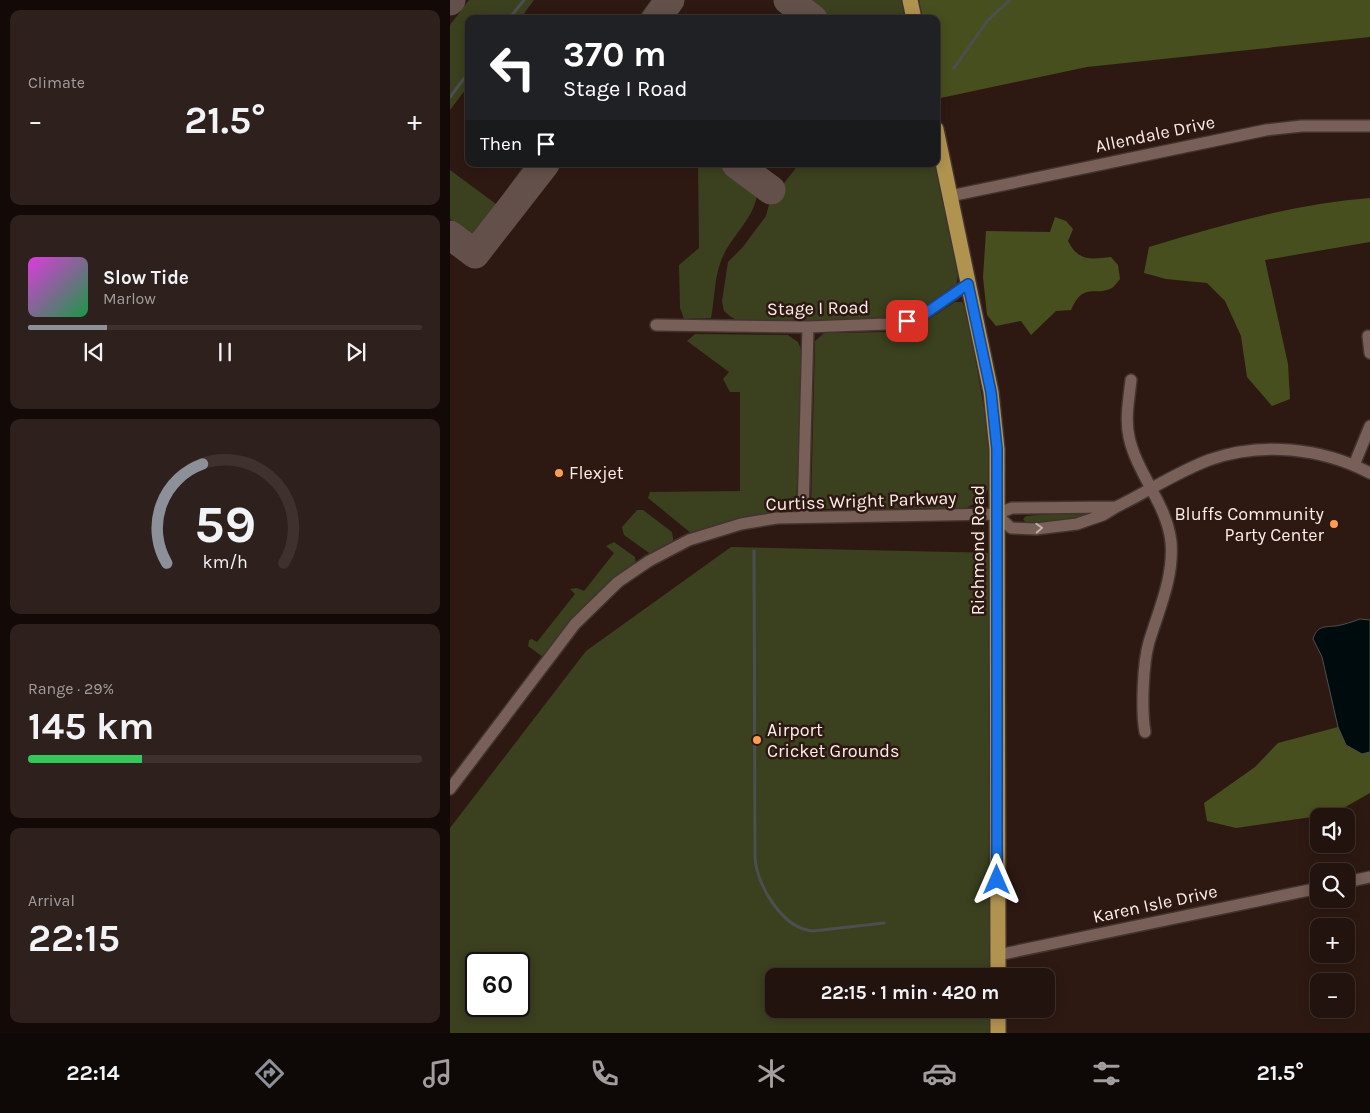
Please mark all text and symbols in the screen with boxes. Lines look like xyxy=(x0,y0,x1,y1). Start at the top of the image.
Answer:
text: 370 m xyxy=(563,34,666,75)
icon: left xyxy=(480,35,545,100)
text: Climate xyxy=(28,73,85,92)
text: Stage I Road xyxy=(563,76,688,102)
text: 21.5° xyxy=(184,98,266,143)
text: − xyxy=(28,104,43,137)
text: + xyxy=(407,104,422,137)
street label: Allendale Drive xyxy=(1093,111,1217,157)
icon: arrive xyxy=(532,130,560,158)
text: Then xyxy=(480,133,522,155)
text: Slow Tide xyxy=(103,267,189,289)
text: Marlow xyxy=(103,289,156,308)
street label: Stage I Road xyxy=(767,296,869,320)
pin xyxy=(886,300,928,342)
icon: arrive xyxy=(893,307,921,335)
icon: previous xyxy=(80,338,108,366)
icon: pause xyxy=(211,338,239,366)
icon: next xyxy=(342,338,370,366)
place label: Flexjet xyxy=(569,462,624,484)
marker: Flexjet xyxy=(553,467,565,479)
street label: Richmond Road xyxy=(967,485,989,615)
street label: Curtiss Wright Parkway xyxy=(765,487,957,515)
text: 59 xyxy=(194,494,256,555)
place label: Bluffs Community Party Center xyxy=(1174,503,1325,546)
marker: Bluffs Community Party Center xyxy=(1328,518,1340,530)
one-way arrow xyxy=(1036,523,1044,534)
text: km/h xyxy=(202,552,248,573)
text: Range · 29% xyxy=(28,679,114,698)
text: 145 km xyxy=(28,704,154,749)
place label: Airport Cricket Grounds xyxy=(767,719,899,762)
marker: Airport Cricket Grounds xyxy=(751,734,763,746)
map controls xyxy=(1310,808,1355,1018)
button: sound xyxy=(1310,808,1355,853)
position arrow xyxy=(970,853,1022,905)
button: search xyxy=(1310,863,1355,908)
street label: Karen Isle Drive xyxy=(1091,880,1219,928)
text: Arrival xyxy=(28,891,75,910)
text: 22:15 xyxy=(28,916,120,961)
button: + xyxy=(1310,918,1355,963)
speed limit sign: 60 xyxy=(465,952,530,1017)
button: − xyxy=(1310,973,1355,1018)
text: 22:15 · 1 min · 420 m xyxy=(821,982,999,1004)
icon: directions xyxy=(252,1056,287,1091)
icon: music xyxy=(420,1056,455,1091)
icon: phone xyxy=(587,1056,622,1091)
icon: climate xyxy=(754,1056,789,1091)
icon: car xyxy=(922,1056,957,1091)
icon: filters xyxy=(1089,1056,1124,1091)
text: 22:14 xyxy=(66,1060,120,1086)
text: 21.5° xyxy=(1257,1060,1304,1086)

